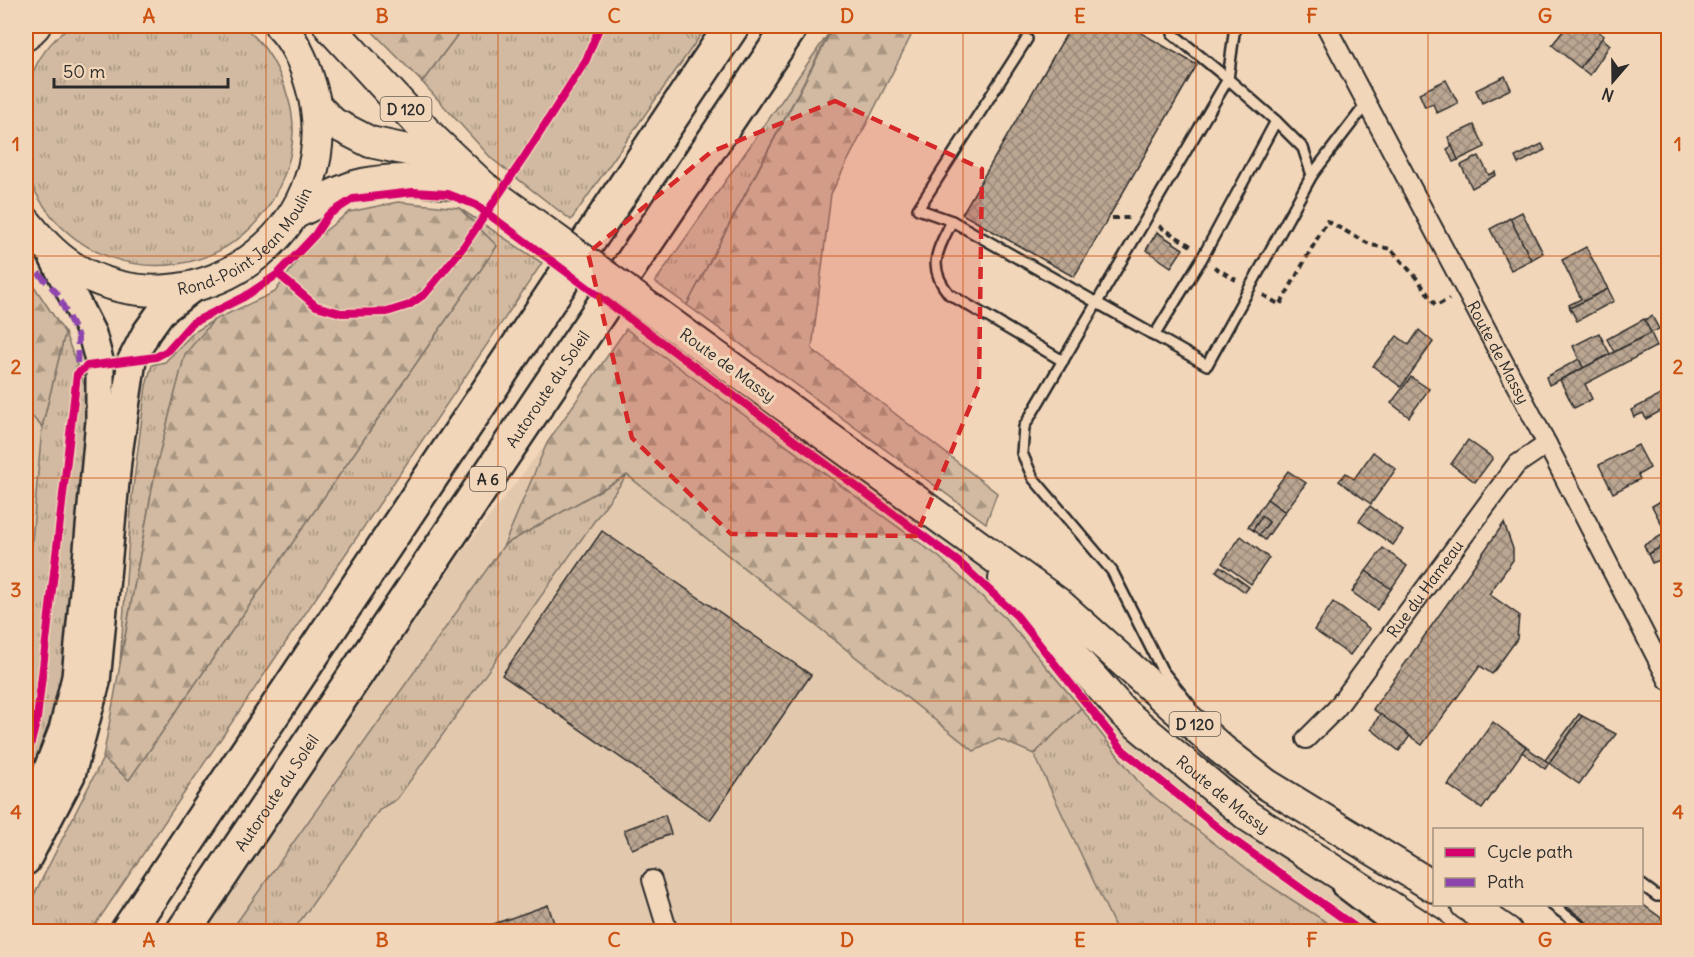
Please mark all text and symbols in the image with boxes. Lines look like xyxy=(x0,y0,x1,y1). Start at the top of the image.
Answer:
text: A xyxy=(143,3,156,28)
text: B xyxy=(375,3,389,28)
text: C xyxy=(607,3,621,28)
text: D xyxy=(840,3,854,28)
text: E xyxy=(1074,3,1086,28)
text: F xyxy=(1306,3,1318,28)
text: G xyxy=(1538,3,1552,28)
scale bar xyxy=(54,51,228,89)
north arrow xyxy=(1583,51,1643,111)
text: 50 m xyxy=(63,60,105,83)
text: N xyxy=(1599,84,1616,106)
road number: D 120 xyxy=(380,97,432,121)
text: 1 xyxy=(12,131,20,156)
text: 1 xyxy=(1674,131,1682,156)
street label: Rond-Point Jean Moulin xyxy=(176,184,316,299)
street label: Route de Massy xyxy=(1463,297,1534,407)
street label: Route de Massy xyxy=(676,324,780,406)
street label: Autoroute du Soleil xyxy=(501,327,594,451)
text: 2 xyxy=(11,354,22,379)
text: 2 xyxy=(1673,354,1684,379)
road number: A 6 xyxy=(470,467,506,491)
street label: Rue du Hameau xyxy=(1382,536,1467,641)
text: 3 xyxy=(10,577,22,602)
text: 3 xyxy=(1672,577,1684,602)
road number: D 120 xyxy=(1170,712,1220,736)
street label: Autoroute du Soleil xyxy=(230,730,323,855)
street label: Route de Massy xyxy=(1173,751,1273,837)
text: 4 xyxy=(10,799,22,824)
text: 4 xyxy=(1672,799,1684,824)
legend xyxy=(1433,828,1643,906)
text: Cycle path xyxy=(1487,840,1573,863)
text: Path xyxy=(1487,870,1524,893)
text: A xyxy=(143,927,156,952)
text: B xyxy=(375,927,389,952)
text: C xyxy=(607,927,621,952)
text: D xyxy=(840,927,854,952)
text: E xyxy=(1074,927,1086,952)
text: F xyxy=(1306,927,1318,952)
text: G xyxy=(1538,927,1552,952)

